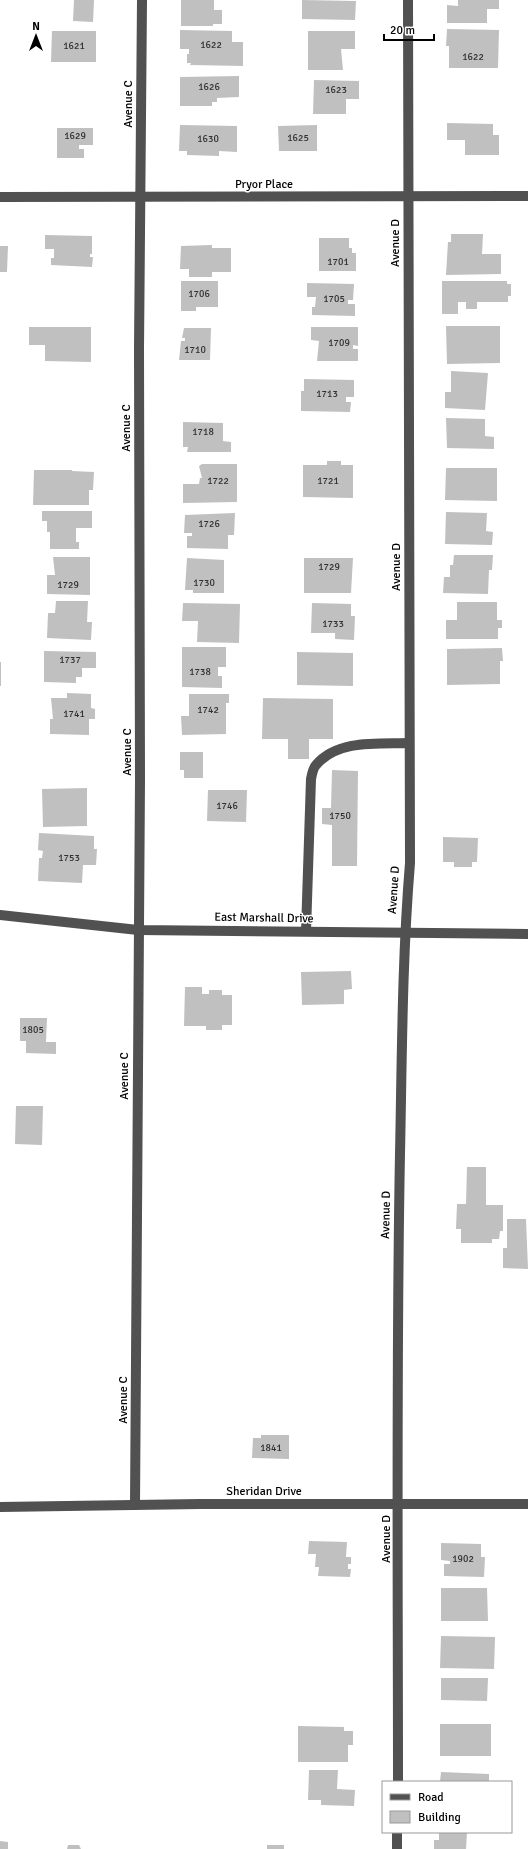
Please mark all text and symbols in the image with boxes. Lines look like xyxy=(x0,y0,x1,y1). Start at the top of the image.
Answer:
north arrow xyxy=(16,16,56,56)
scale bar xyxy=(384,16,434,42)
text: N xyxy=(32,20,40,33)
text: 20 m xyxy=(390,23,415,38)
house number: 1622 xyxy=(200,39,222,51)
house number: 1621 xyxy=(63,40,85,52)
house number: 1622 xyxy=(462,51,484,63)
street label: Avenue C xyxy=(121,80,136,128)
house number: 1626 xyxy=(198,81,220,93)
house number: 1623 xyxy=(325,84,347,96)
house number: 1629 xyxy=(64,130,86,142)
house number: 1625 xyxy=(287,132,309,144)
house number: 1630 xyxy=(197,133,219,145)
street label: Pryor Place xyxy=(235,177,293,192)
street label: Avenue D xyxy=(388,219,403,267)
house number: 1701 xyxy=(327,256,349,268)
house number: 1706 xyxy=(188,288,210,300)
house number: 1705 xyxy=(323,293,345,305)
house number: 1709 xyxy=(328,337,350,349)
house number: 1710 xyxy=(184,344,206,356)
house number: 1713 xyxy=(316,388,338,400)
street label: Avenue C xyxy=(119,404,134,452)
house number: 1718 xyxy=(192,426,214,438)
house number: 1722 xyxy=(207,475,229,487)
house number: 1721 xyxy=(317,475,339,487)
house number: 1726 xyxy=(198,518,220,530)
street label: Avenue D xyxy=(389,543,404,591)
house number: 1729 xyxy=(318,561,340,573)
house number: 1730 xyxy=(193,577,215,589)
house number: 1729 xyxy=(57,579,79,591)
house number: 1733 xyxy=(322,618,344,630)
house number: 1737 xyxy=(59,654,81,666)
house number: 1738 xyxy=(189,666,211,678)
house number: 1742 xyxy=(197,704,219,716)
house number: 1741 xyxy=(63,708,85,720)
street label: Avenue C xyxy=(120,728,135,776)
house number: 1746 xyxy=(216,800,238,812)
house number: 1750 xyxy=(329,810,351,822)
house number: 1753 xyxy=(58,852,80,864)
street label: Avenue D xyxy=(385,865,403,914)
street label: East Marshall Drive xyxy=(214,910,314,926)
house number: 1805 xyxy=(22,1024,44,1036)
street label: Avenue C xyxy=(117,1052,132,1100)
street label: Avenue D xyxy=(378,1191,394,1239)
street label: Avenue C xyxy=(116,1376,131,1424)
house number: 1841 xyxy=(260,1442,282,1454)
street label: Sheridan Drive xyxy=(226,1484,302,1499)
street label: Avenue D xyxy=(379,1515,394,1563)
house number: 1902 xyxy=(452,1553,474,1565)
legend xyxy=(382,1781,512,1833)
text: Road xyxy=(418,1790,444,1805)
text: Building xyxy=(418,1810,461,1825)

